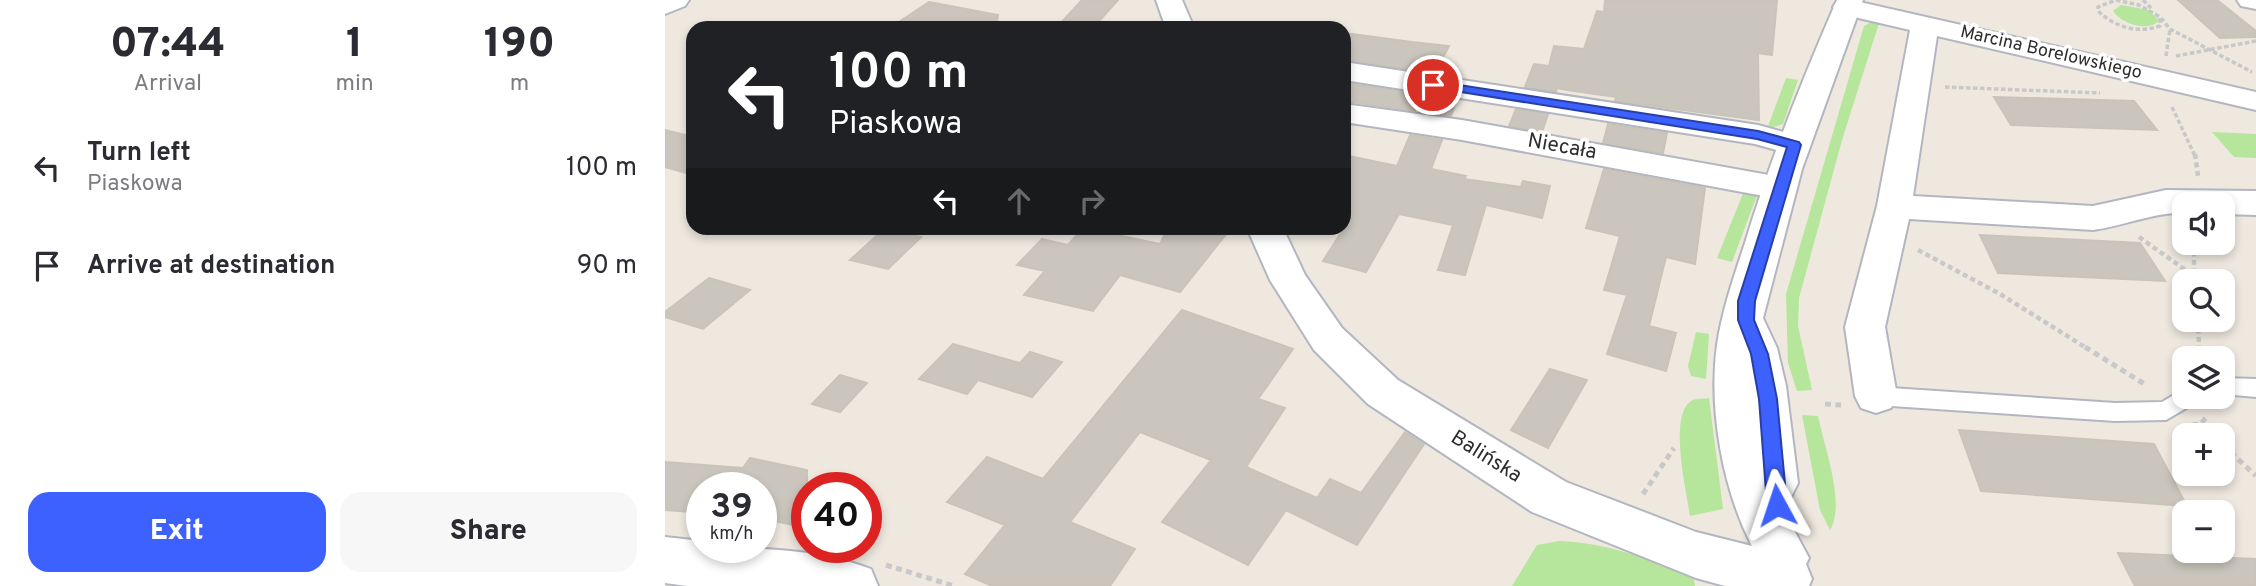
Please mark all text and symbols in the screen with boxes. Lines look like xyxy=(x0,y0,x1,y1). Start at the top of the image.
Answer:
text: 07:44 xyxy=(110,19,226,72)
text: 1 xyxy=(346,19,363,72)
text: 190 xyxy=(484,19,555,72)
street label: Marcina Borelowskiego xyxy=(1958,21,2144,85)
text: 100 m xyxy=(829,44,968,106)
icon: left xyxy=(714,49,805,140)
pin xyxy=(1403,55,1463,115)
icon: arrive xyxy=(1414,66,1452,104)
text: Arrival xyxy=(133,70,202,99)
text: min xyxy=(335,70,374,99)
text: m xyxy=(510,70,529,99)
text: Piaskowa xyxy=(829,105,962,145)
street label: Niecała xyxy=(1525,128,1599,166)
text: Turn left xyxy=(87,137,191,170)
icon: left xyxy=(28,149,66,187)
text: 100 m xyxy=(566,152,637,185)
text: Piaskowa xyxy=(87,170,183,199)
icon: left xyxy=(927,182,965,220)
icon: ahead xyxy=(1000,182,1038,220)
icon: right xyxy=(1073,182,1111,220)
map controls xyxy=(2172,192,2235,563)
button: sound xyxy=(2172,192,2235,255)
icon: arrive xyxy=(28,247,66,285)
text: Arrive at destination xyxy=(87,250,335,283)
text: 90 m xyxy=(577,250,637,283)
button: search xyxy=(2172,269,2235,332)
button: layers xyxy=(2172,346,2235,409)
button: + xyxy=(2172,423,2235,486)
street label: Balińska xyxy=(1445,425,1527,489)
position arrow xyxy=(1740,468,1814,542)
speed limit sign: 40 xyxy=(791,472,882,563)
text: 39 xyxy=(710,486,753,530)
button: Exit xyxy=(28,492,326,572)
button: Share xyxy=(340,492,637,572)
button: − xyxy=(2172,500,2235,563)
text: km/h xyxy=(710,523,753,546)

